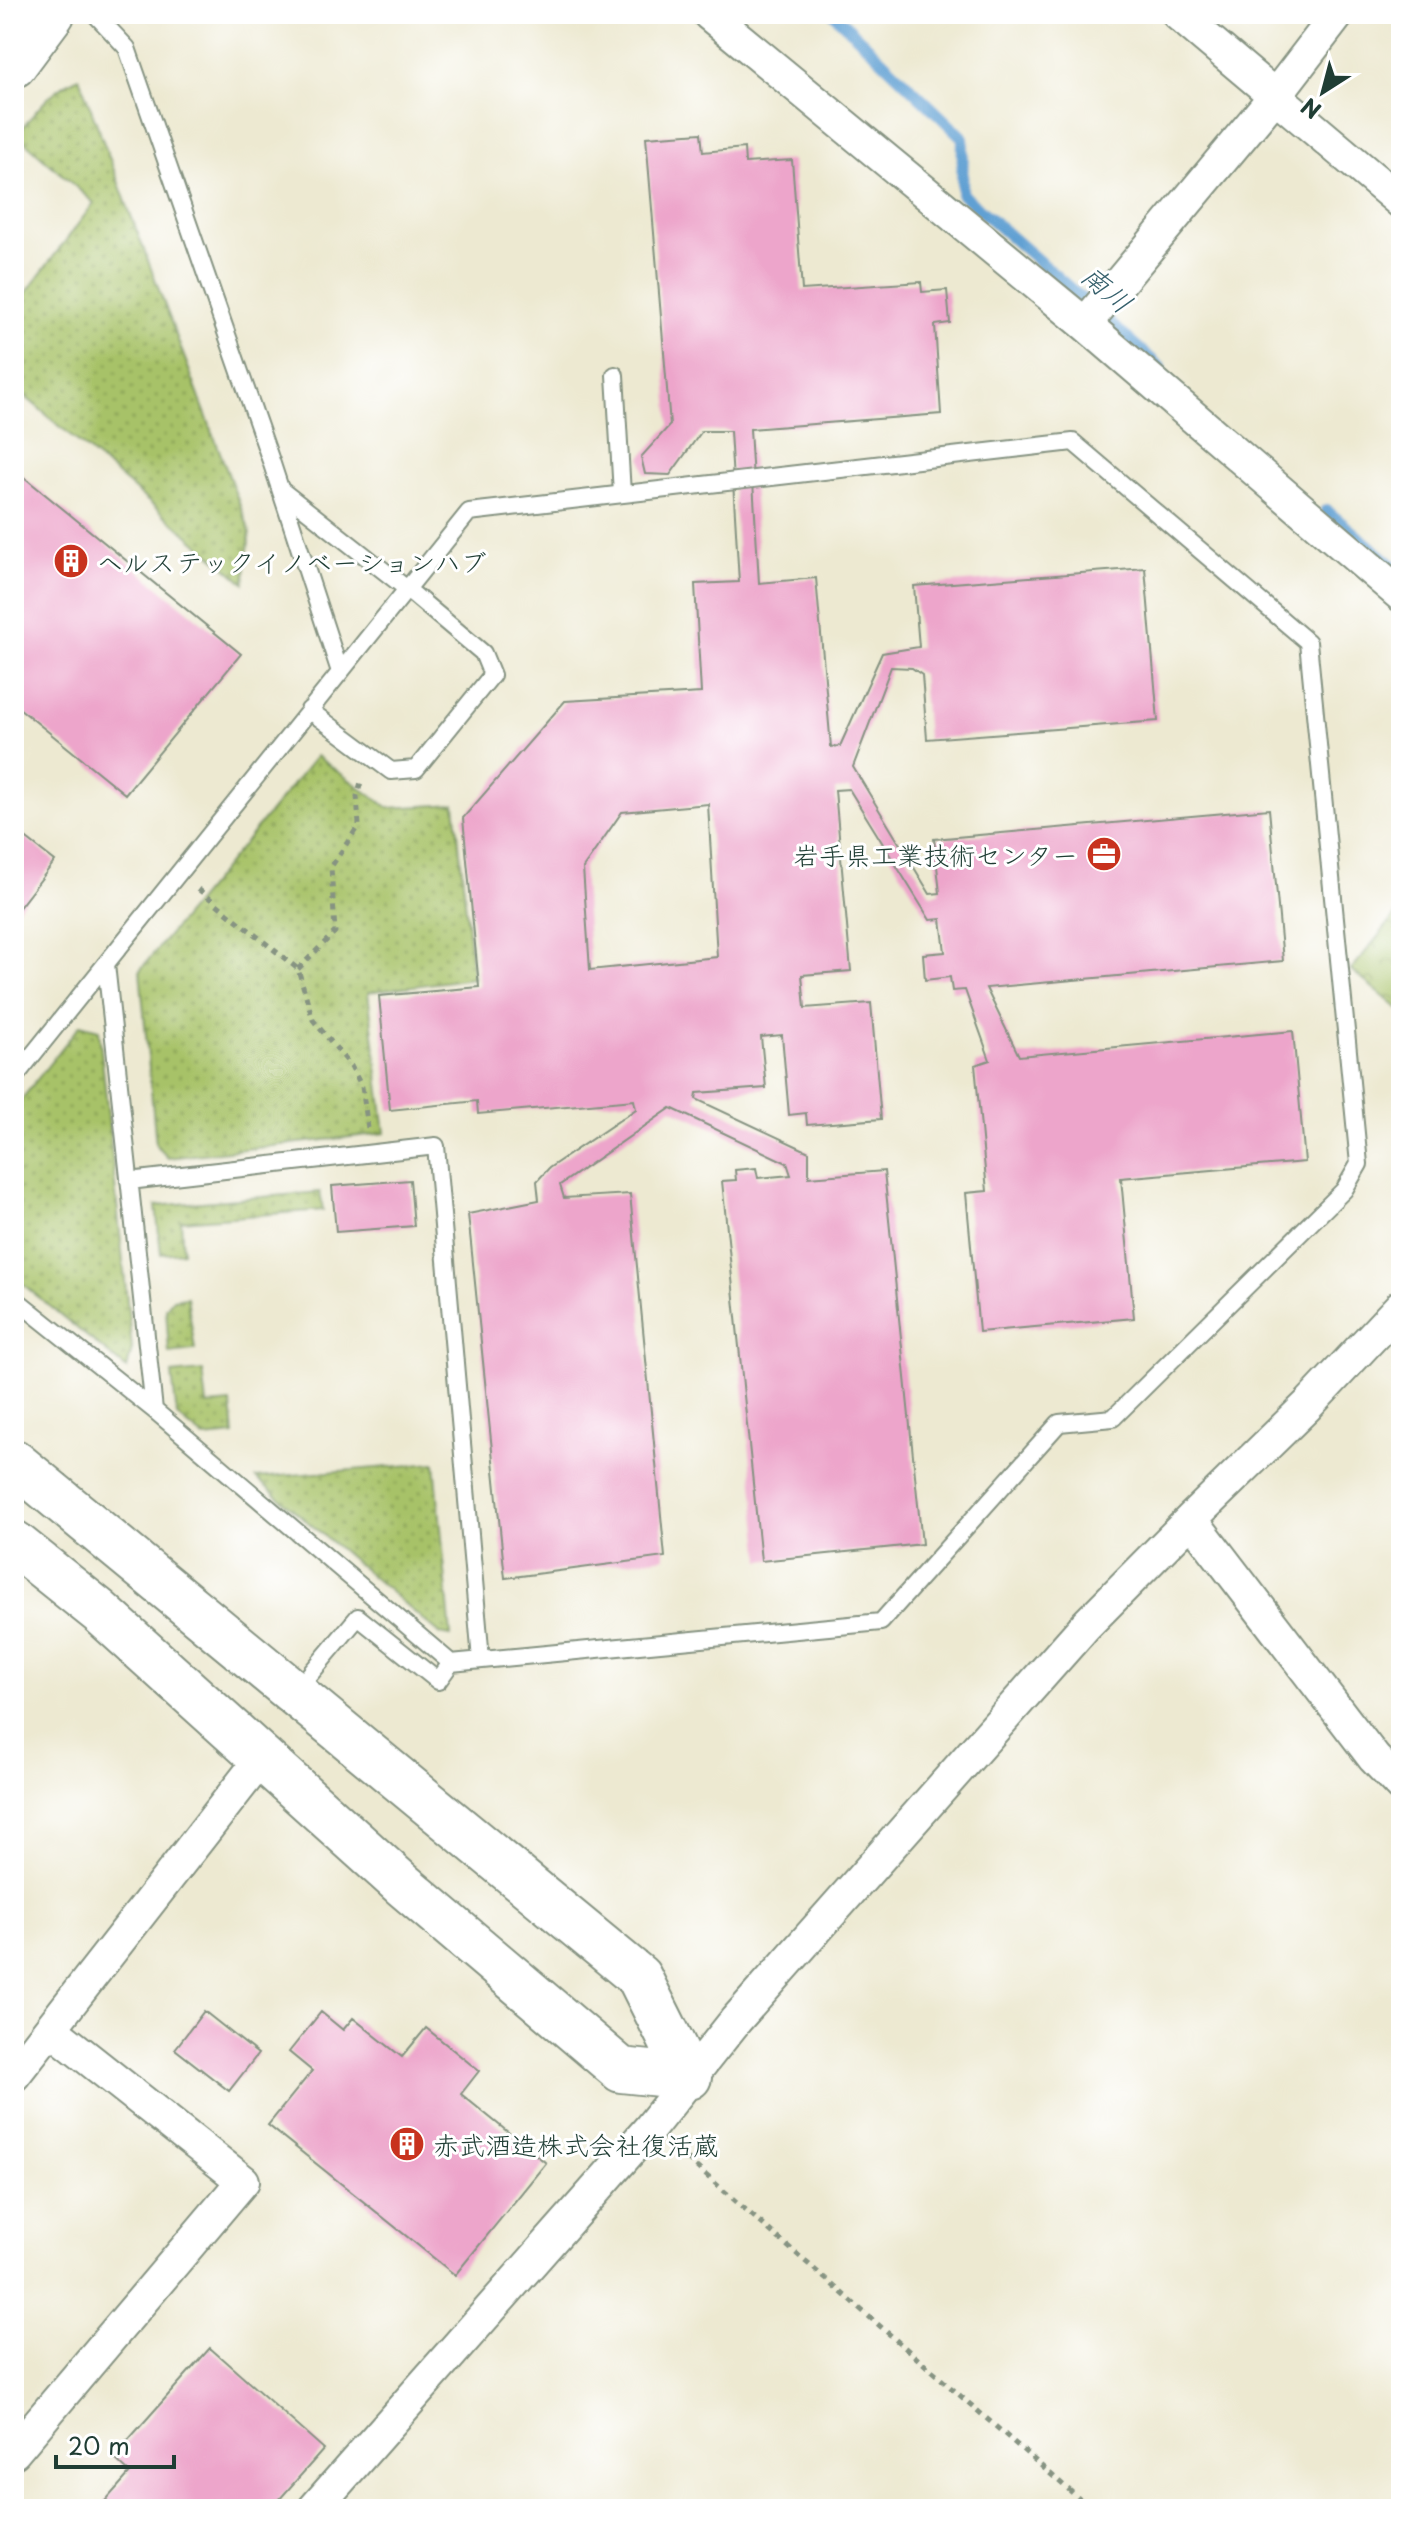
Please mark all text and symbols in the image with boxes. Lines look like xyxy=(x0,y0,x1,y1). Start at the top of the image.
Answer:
north arrow xyxy=(1283,52,1363,132)
text: N xyxy=(1294,91,1327,128)
water label: 南川 xyxy=(1073,253,1143,323)
building icon: ヘルステックイノベーションハブ xyxy=(52,542,90,580)
place label: ヘルステックイノベーションハブ xyxy=(97,542,486,581)
place label: 岩手県工業技術センター xyxy=(793,835,1078,874)
office icon: 岩手県工業技術センター xyxy=(1085,835,1123,873)
building icon: 赤武酒造株式会社復活蔵 xyxy=(388,2125,426,2163)
place label: 赤武酒造株式会社復活蔵 xyxy=(433,2125,719,2164)
scale bar xyxy=(56,2419,174,2469)
text: 20 m xyxy=(68,2427,130,2463)

